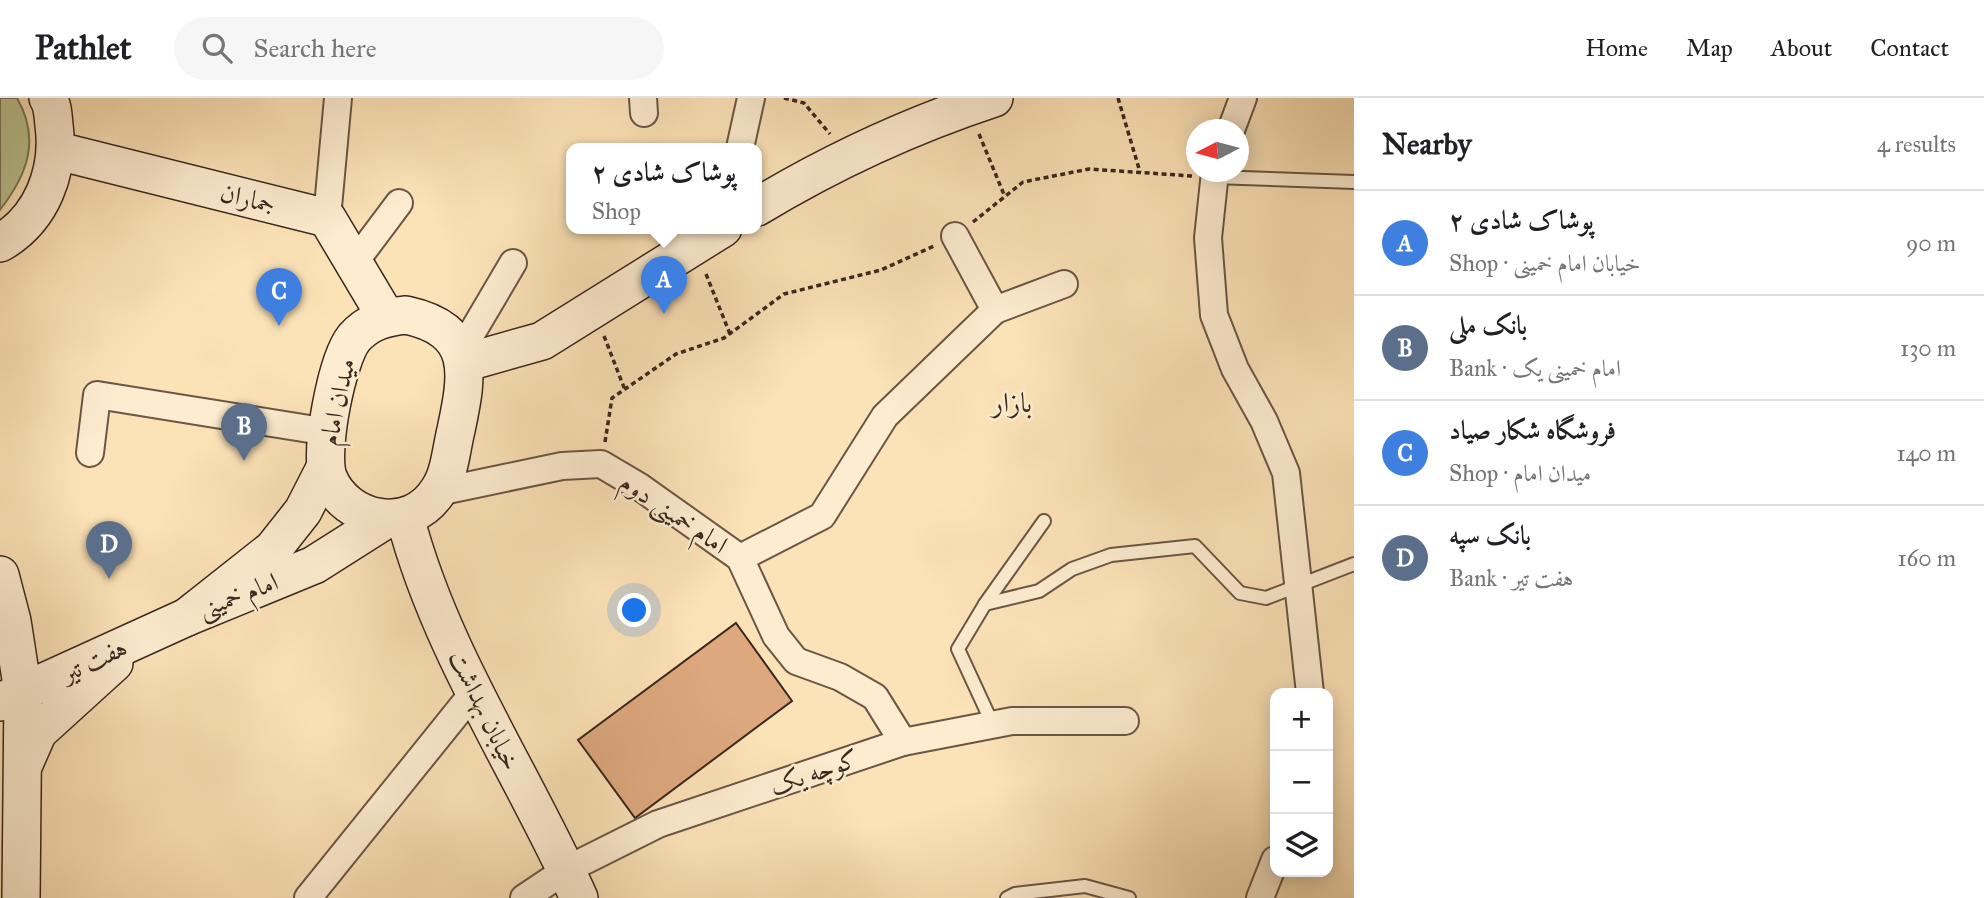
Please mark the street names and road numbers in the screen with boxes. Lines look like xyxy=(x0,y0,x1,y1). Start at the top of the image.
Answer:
street label: جماران xyxy=(217,176,279,220)
street label: میدان امام xyxy=(312,355,369,450)
street label: امام خمینی دوم xyxy=(610,465,734,566)
street label: امام خمینی xyxy=(193,565,285,631)
street label: هفت تیر xyxy=(53,631,132,690)
street label: خیابان بهداشت xyxy=(441,645,528,776)
street label: کوچه یک xyxy=(765,742,863,804)

